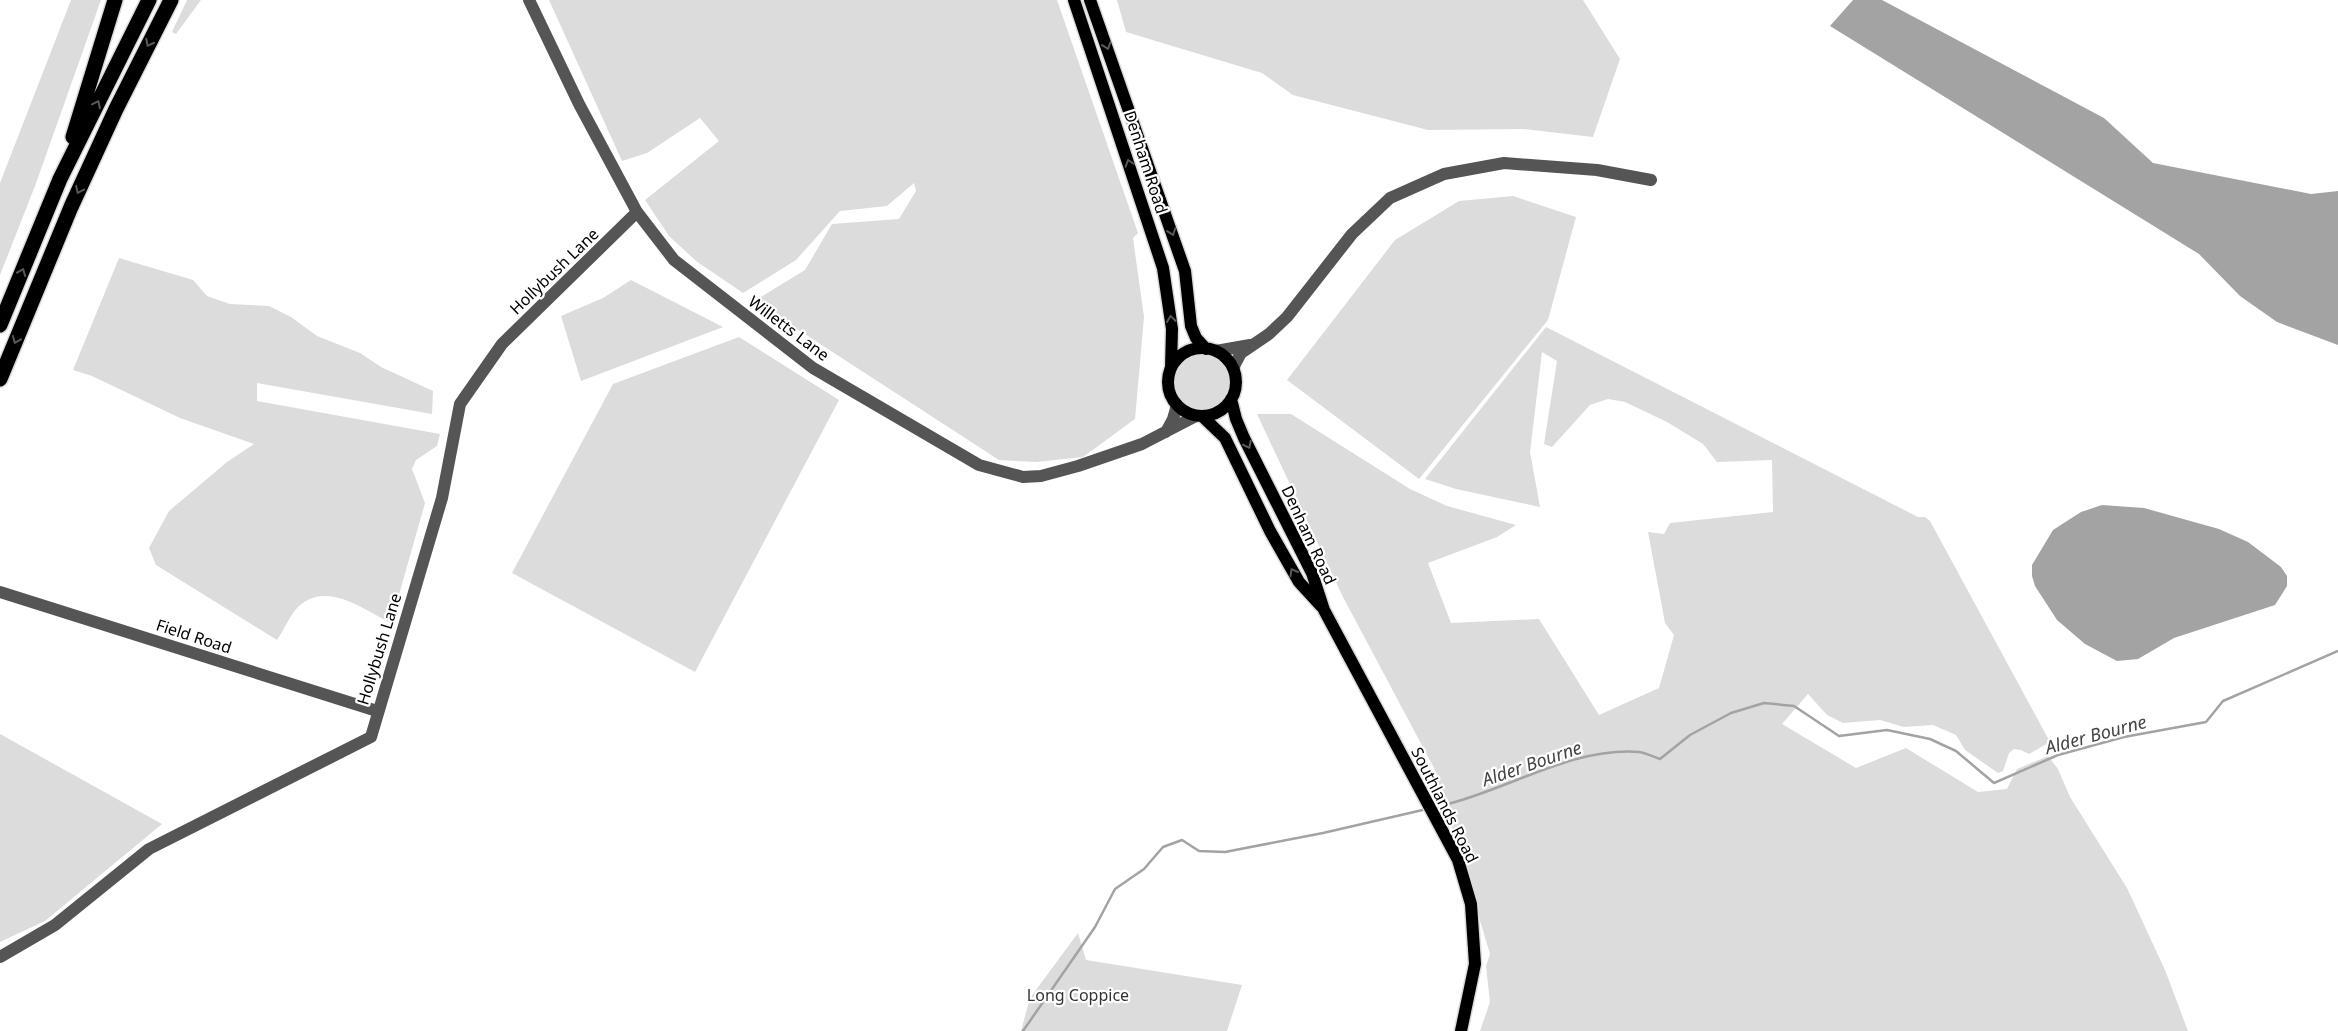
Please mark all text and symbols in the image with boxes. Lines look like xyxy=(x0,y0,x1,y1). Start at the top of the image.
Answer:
one-way arrow xyxy=(145,38,155,47)
one-way arrow xyxy=(1101,41,1111,50)
one-way arrow xyxy=(91,100,101,109)
street label: Denham Road xyxy=(1119,108,1173,216)
one-way arrow xyxy=(1125,159,1135,167)
one-way arrow xyxy=(74,185,85,194)
street label: Hollybush Lane xyxy=(505,223,603,319)
one-way arrow xyxy=(1166,228,1176,236)
one-way arrow xyxy=(15,268,26,277)
street label: Willetts Lane xyxy=(744,290,834,366)
one-way arrow xyxy=(1166,315,1177,323)
one-way arrow xyxy=(12,335,23,344)
one-way arrow xyxy=(1242,440,1252,449)
street label: Denham Road xyxy=(1276,482,1342,588)
one-way arrow xyxy=(1290,568,1300,577)
street label: Hollybush Lane xyxy=(352,590,406,708)
street label: Field Road xyxy=(153,613,235,659)
water label: Alder Bourne xyxy=(2041,709,2149,760)
water label: Alder Bourne xyxy=(1477,735,1585,792)
street label: Southlands Road xyxy=(1406,743,1484,867)
park label: Long Coppice xyxy=(1027,984,1129,1006)

